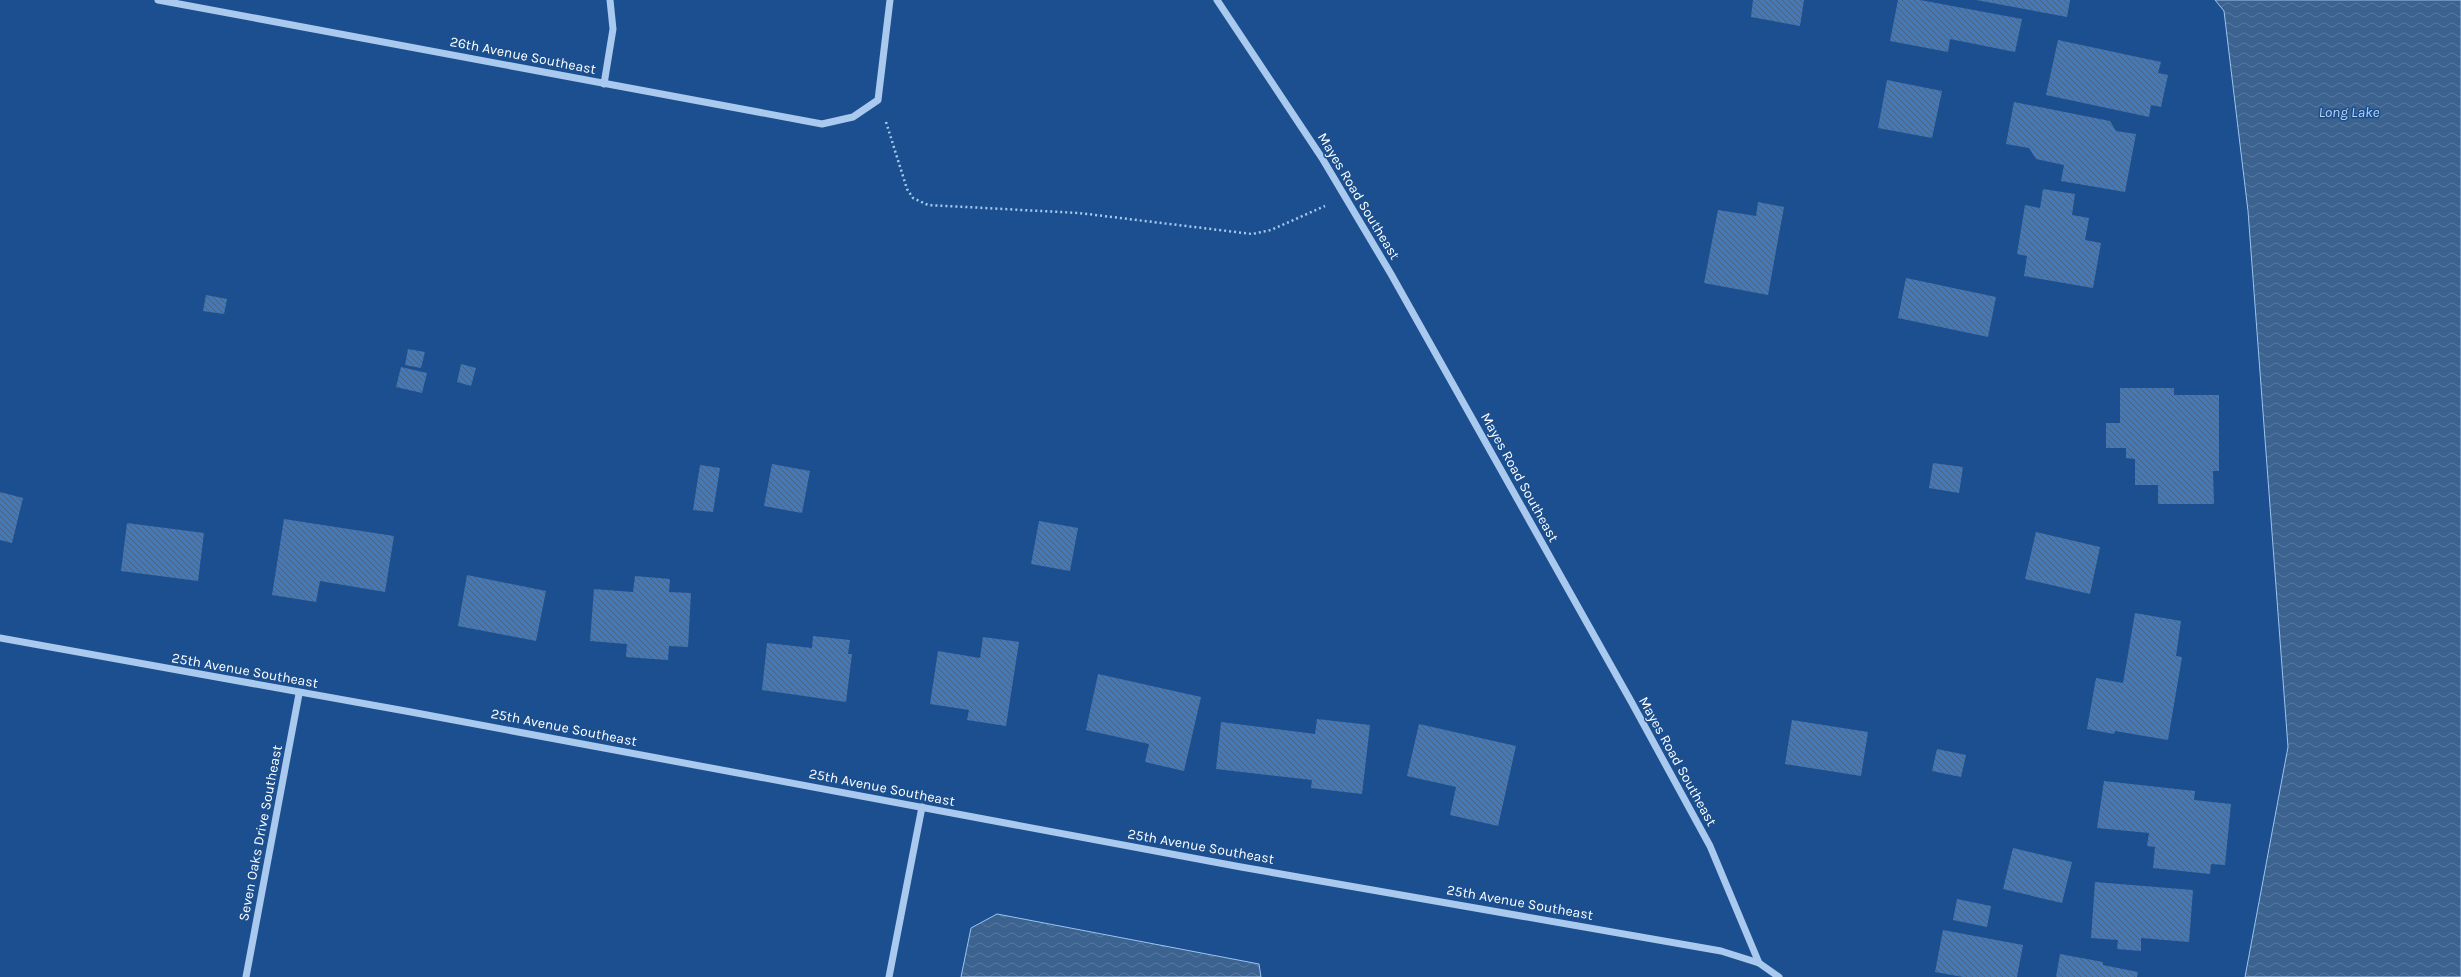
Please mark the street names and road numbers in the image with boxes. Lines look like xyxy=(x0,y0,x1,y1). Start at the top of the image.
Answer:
street label: 26th Avenue Southeast xyxy=(448,33,597,78)
street label: Mayes Road Southeast xyxy=(1314,130,1403,263)
street label: Mayes Road Southeast xyxy=(1477,410,1562,545)
street label: 25th Avenue Southeast xyxy=(170,649,319,692)
street label: Mayes Road Southeast xyxy=(1635,694,1720,829)
street label: 25th Avenue Southeast xyxy=(490,705,638,750)
street label: Seven Oaks Drive Southeast xyxy=(235,744,286,922)
street label: 25th Avenue Southeast xyxy=(808,765,956,810)
street label: 25th Avenue Southeast xyxy=(1126,825,1275,868)
street label: 25th Avenue Southeast xyxy=(1445,881,1594,924)

